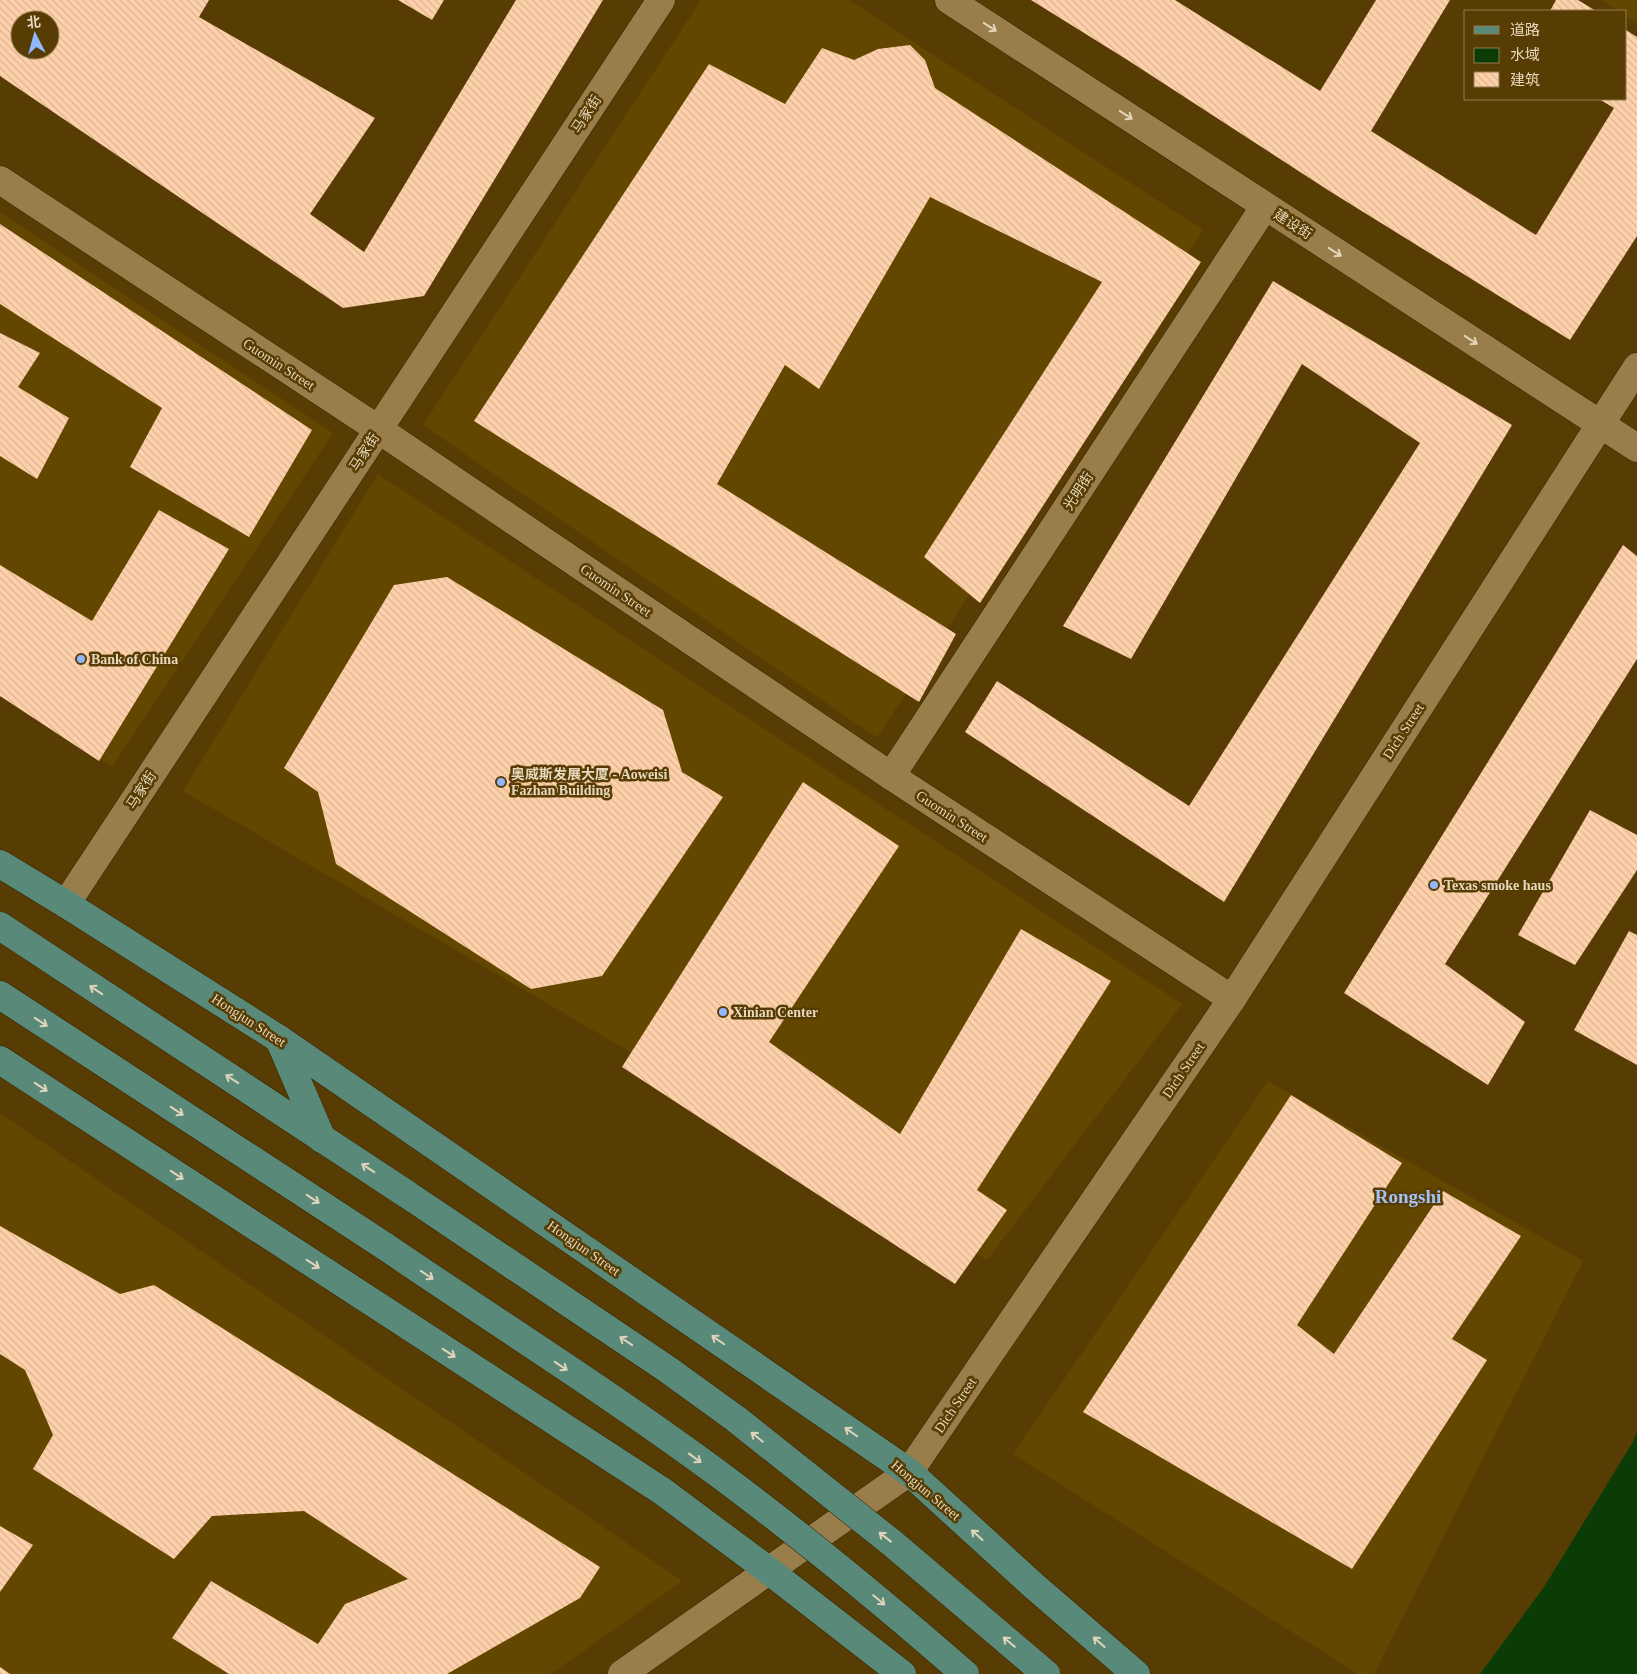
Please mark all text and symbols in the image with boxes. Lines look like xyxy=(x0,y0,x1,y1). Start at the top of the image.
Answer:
north arrow xyxy=(10,10,60,60)
legend xyxy=(1464,10,1627,100)
text: 北 xyxy=(26,14,41,31)
one-way arrow xyxy=(982,22,996,32)
text: 道路 xyxy=(1510,22,1540,38)
text: 水域 xyxy=(1510,47,1540,63)
text: 建筑 xyxy=(1510,72,1540,88)
street label: 马家街 xyxy=(568,92,604,136)
one-way arrow xyxy=(1118,111,1132,121)
street label: 建设街 xyxy=(1271,207,1314,242)
one-way arrow xyxy=(1328,247,1342,257)
street label: Guomin Street xyxy=(240,336,317,393)
one-way arrow xyxy=(1464,336,1478,346)
street label: 马家街 xyxy=(346,430,382,474)
street label: 光明街 xyxy=(1061,470,1096,513)
street label: Guomin Street xyxy=(578,561,654,620)
place label: Bank of China xyxy=(91,652,178,667)
marker: Bank of China xyxy=(75,653,87,665)
street label: Dich Street xyxy=(1380,701,1427,762)
place label: 奥威斯发展大厦 - Aoweisi Fazhan Building xyxy=(511,766,667,798)
street label: 马家街 xyxy=(123,768,159,812)
marker: 奥威斯发展大厦 - Aoweisi Fazhan Building xyxy=(495,776,507,788)
street label: Guomin Street xyxy=(913,788,990,845)
place label: Texas smoke haus xyxy=(1444,878,1551,893)
marker: Texas smoke haus xyxy=(1428,879,1440,891)
one-way arrow xyxy=(89,984,103,995)
street label: Hongjun Street xyxy=(209,991,289,1050)
place label: Xinian Center xyxy=(733,1005,818,1020)
marker: Xinian Center xyxy=(717,1006,729,1018)
one-way arrow xyxy=(33,1017,47,1027)
street label: Dich Street xyxy=(1159,1040,1207,1101)
one-way arrow xyxy=(225,1074,239,1084)
one-way arrow xyxy=(33,1082,47,1092)
one-way arrow xyxy=(170,1105,184,1116)
one-way arrow xyxy=(361,1163,375,1173)
one-way arrow xyxy=(170,1170,184,1181)
district label: Rongshi xyxy=(1375,1186,1441,1207)
one-way arrow xyxy=(306,1194,320,1205)
street label: Hongjun Street xyxy=(545,1218,623,1279)
one-way arrow xyxy=(306,1259,320,1269)
one-way arrow xyxy=(420,1270,434,1280)
one-way arrow xyxy=(711,1335,725,1345)
one-way arrow xyxy=(619,1336,633,1346)
one-way arrow xyxy=(442,1348,456,1358)
one-way arrow xyxy=(554,1361,568,1371)
street label: Dich Street xyxy=(931,1375,979,1436)
one-way arrow xyxy=(845,1427,859,1437)
one-way arrow xyxy=(751,1431,764,1442)
one-way arrow xyxy=(688,1453,702,1463)
street label: Hongjun Street xyxy=(888,1457,963,1524)
one-way arrow xyxy=(971,1529,984,1540)
one-way arrow xyxy=(879,1532,892,1543)
one-way arrow xyxy=(872,1595,885,1606)
one-way arrow xyxy=(1002,1637,1015,1648)
one-way arrow xyxy=(1093,1637,1106,1648)

